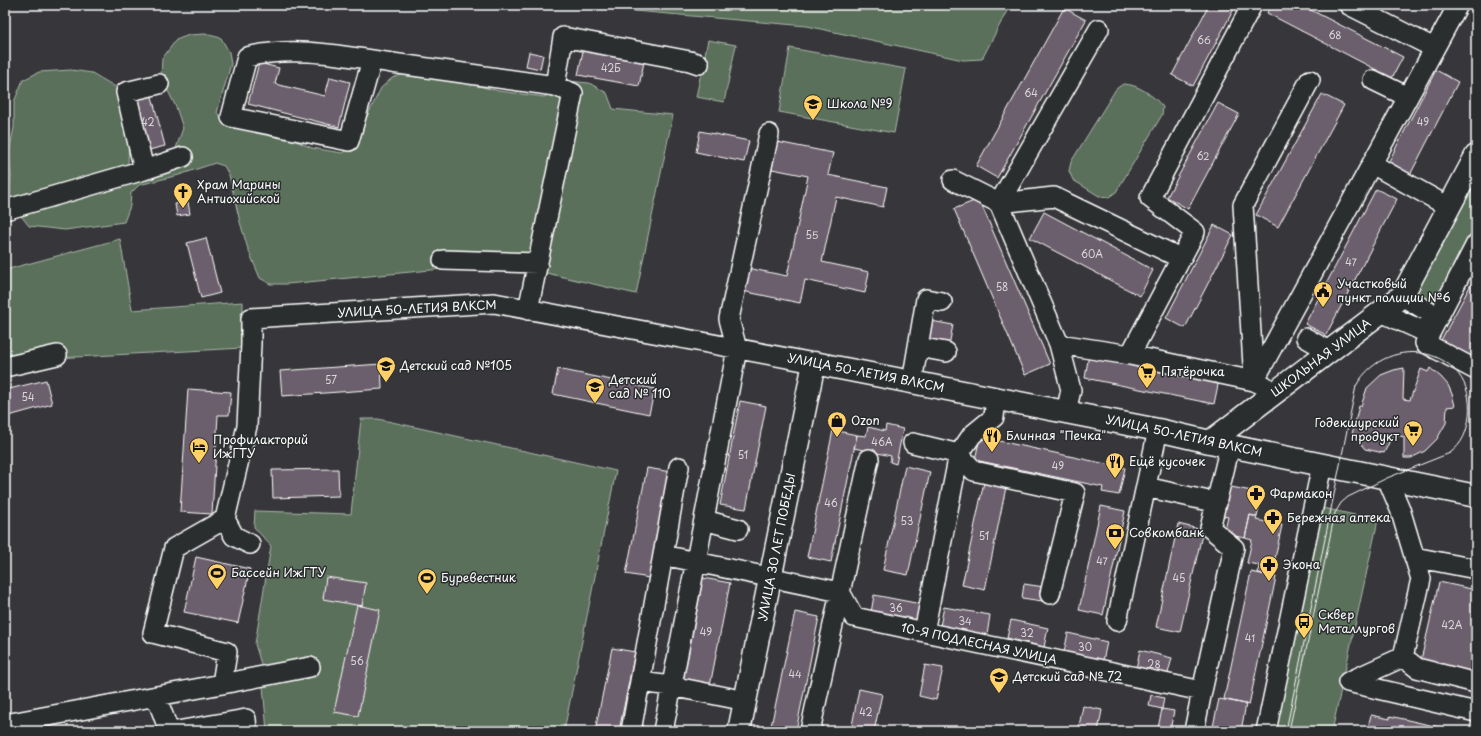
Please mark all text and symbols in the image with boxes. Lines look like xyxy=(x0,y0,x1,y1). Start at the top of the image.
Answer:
house number: 68 xyxy=(1328,27,1342,42)
house number: 66 xyxy=(1197,32,1211,47)
house number: 42Б xyxy=(601,60,621,75)
house number: 64 xyxy=(1024,85,1038,100)
school or university icon: Школа №9 xyxy=(802,93,824,121)
place label: Школа №9 xyxy=(827,94,893,112)
house number: 42 xyxy=(141,114,155,129)
house number: 49 xyxy=(1417,114,1429,129)
house number: 62 xyxy=(1196,148,1210,163)
place label: Храм Марины Антиохийской xyxy=(197,175,281,207)
church icon: Храм Марины Антиохийской xyxy=(172,181,194,209)
house number: 55 xyxy=(806,227,819,242)
house number: 60А xyxy=(1081,246,1103,261)
house number: 47 xyxy=(1345,254,1358,269)
place label: Участковый пункт полиции №6 xyxy=(1337,274,1451,306)
house number: 58 xyxy=(996,279,1008,294)
public building icon: Участковый пункт полиции №6 xyxy=(1312,280,1334,308)
street label: УЛИЦА 50-ЛЕТИЯ ВЛКСМ xyxy=(337,295,497,321)
street label: ШКОЛЬНАЯ УЛИЦА xyxy=(1267,314,1374,401)
street label: УЛИЦА 50-ЛЕТИЯ ВЛКСМ xyxy=(786,348,946,396)
school or university icon: Детский сад №105 xyxy=(375,355,397,383)
place label: Детский сад №105 xyxy=(399,356,512,374)
supermarket icon: Пятёрочка xyxy=(1136,361,1158,389)
place label: Пятёрочка xyxy=(1161,362,1225,380)
place label: Детский сад № 110 xyxy=(608,370,671,402)
house number: 57 xyxy=(325,372,337,387)
school or university icon: Детский сад № 110 xyxy=(584,376,606,404)
house number: 54 xyxy=(21,389,35,404)
shop icon: Ozon xyxy=(826,410,848,438)
street label: УЛИЦА 50-ЛЕТИЯ ВЛКСМ xyxy=(1104,410,1264,460)
place label: Ozon xyxy=(851,411,880,429)
place label: Годекшурский продукт xyxy=(1314,413,1399,445)
supermarket icon: Годекшурский продукт xyxy=(1402,419,1424,447)
restaurant icon: Блинная "Печка" xyxy=(981,425,1003,453)
place label: Блинная "Печка" xyxy=(1006,426,1106,444)
place label: Профилакторий ИжГТУ xyxy=(213,430,308,462)
house number: 46А xyxy=(871,434,893,449)
hotel icon: Профилакторий ИжГТУ xyxy=(188,436,210,464)
house number: 51 xyxy=(738,447,748,462)
restaurant icon: Ещё кусочек xyxy=(1104,451,1126,479)
place label: Ещё кусочек xyxy=(1129,452,1206,470)
house number: 49 xyxy=(1052,458,1064,473)
street label: УЛИЦА 30 ЛЕТ ПОБЕДЫ xyxy=(753,471,799,622)
pharmacy icon: Фармакон xyxy=(1245,483,1267,511)
place label: Фармакон xyxy=(1270,484,1332,502)
house number: 46 xyxy=(824,495,838,510)
pharmacy icon: Бережная аптека xyxy=(1262,507,1284,535)
place label: Бережная аптека xyxy=(1287,508,1391,526)
house number: 53 xyxy=(901,513,913,528)
bank icon: Совкомбанк xyxy=(1104,522,1126,550)
place label: Совкомбанк xyxy=(1129,523,1205,541)
house number: 51 xyxy=(979,528,989,543)
house number: 47 xyxy=(1096,553,1109,568)
pharmacy icon: Экона xyxy=(1258,554,1280,582)
place label: Экона xyxy=(1283,555,1321,573)
sports icon: Бассейн ИжГТУ xyxy=(206,562,228,590)
place label: Бассейн ИжГТУ xyxy=(231,563,326,581)
sports icon: Буревестник xyxy=(416,567,438,595)
place label: Буревестник xyxy=(441,568,517,586)
house number: 45 xyxy=(1173,570,1185,585)
house number: 36 xyxy=(889,600,903,615)
place label: Сквер Металлургов xyxy=(1318,605,1395,637)
bus stop icon: Сквер Металлургов xyxy=(1293,611,1315,639)
house number: 34 xyxy=(958,613,972,628)
house number: 42А xyxy=(1442,617,1463,632)
street label: 10-Я ПОДЛЕСНАЯ УЛИЦА xyxy=(899,618,1059,668)
house number: 49 xyxy=(700,624,712,639)
house number: 32 xyxy=(1020,625,1034,640)
house number: 41 xyxy=(1245,630,1255,645)
house number: 30 xyxy=(1078,639,1092,654)
house number: 56 xyxy=(350,653,364,668)
house number: 28 xyxy=(1147,656,1161,671)
house number: 44 xyxy=(788,666,802,681)
school or university icon: Детский сад № 72 xyxy=(988,666,1010,694)
place label: Детский сад № 72 xyxy=(1012,667,1122,685)
house number: 42 xyxy=(859,704,873,719)

